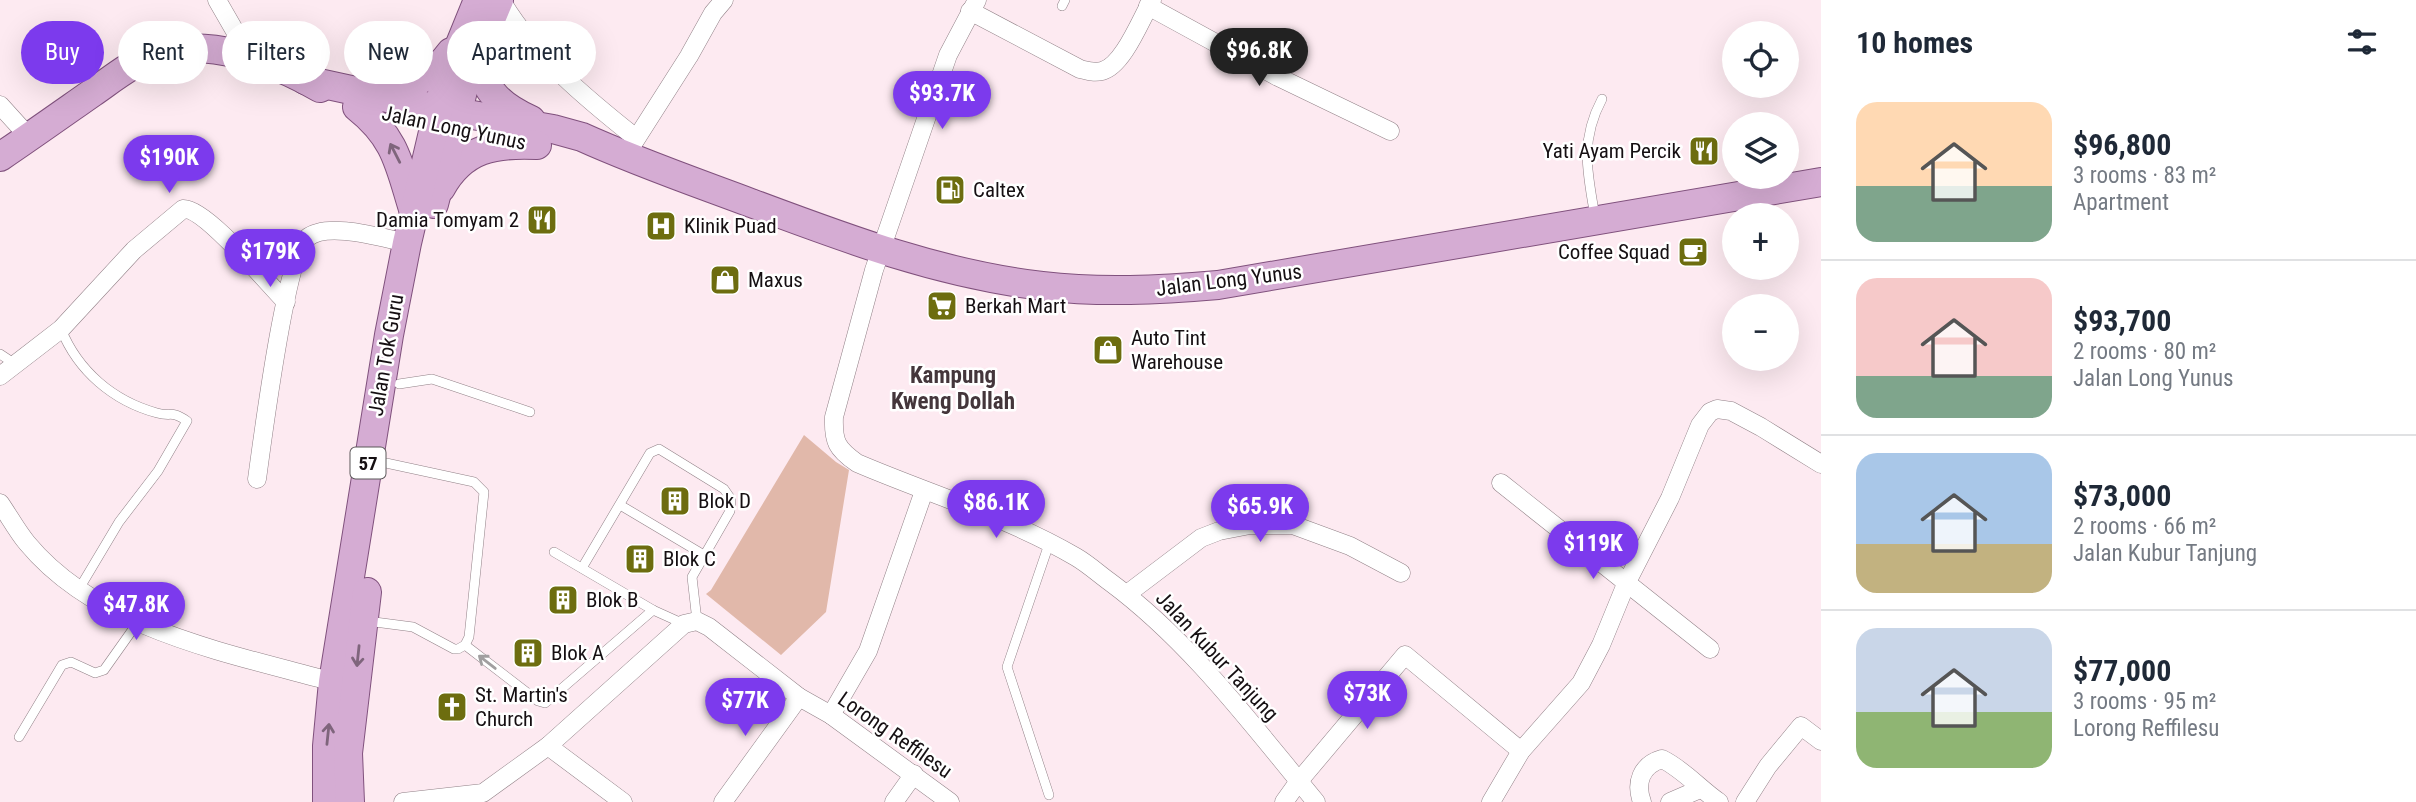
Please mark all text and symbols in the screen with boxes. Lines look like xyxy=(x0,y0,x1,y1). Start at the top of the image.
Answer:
chip: Buy xyxy=(21,21,104,84)
chip: Rent xyxy=(118,21,208,84)
chip: Filters xyxy=(222,21,330,84)
chip: New xyxy=(344,21,433,84)
chip: Apartment xyxy=(447,21,596,84)
map controls xyxy=(1722,21,1799,371)
button: locate xyxy=(1722,21,1799,98)
icon: filters xyxy=(2343,23,2381,61)
text: 10 homes xyxy=(1856,25,1973,60)
pin: $96.8K xyxy=(1202,28,1316,88)
text: $96.8K xyxy=(1226,37,1292,64)
pin: $93.7K xyxy=(885,72,999,131)
text: $93.7K xyxy=(909,80,975,107)
street label: Jalan Long Yunus xyxy=(380,101,528,155)
button: layers xyxy=(1722,112,1799,189)
text: $96,800 xyxy=(2073,127,2171,162)
icon: home xyxy=(1912,130,1996,214)
restaurant icon: Yati Ayam Percik xyxy=(1687,134,1721,168)
pin: $190K xyxy=(120,136,218,195)
place label: Yati Ayam Percik xyxy=(1542,139,1682,163)
one-way arrow xyxy=(388,143,401,164)
text: $190K xyxy=(139,144,199,171)
text: 3 rooms · 83 m² xyxy=(2073,162,2216,189)
fuel station icon: Caltex xyxy=(933,173,967,207)
place label: Caltex xyxy=(973,178,1025,202)
text: Apartment xyxy=(2073,189,2169,216)
restaurant icon: Damia Tomyam 2 xyxy=(525,203,559,237)
button: + xyxy=(1722,203,1799,280)
place label: Damia Tomyam 2 xyxy=(376,208,519,232)
hospital icon: Klinik Puad xyxy=(644,209,678,243)
place label: Klinik Puad xyxy=(684,214,777,238)
pin: $179K xyxy=(221,230,319,289)
cafe icon: Coffee Squad xyxy=(1676,235,1710,269)
text: $179K xyxy=(240,238,300,265)
place label: Coffee Squad xyxy=(1558,240,1670,264)
street label: Jalan Long Yunus xyxy=(1155,259,1303,301)
shop icon: Maxus xyxy=(708,263,742,297)
place label: Maxus xyxy=(748,268,803,292)
supermarket icon: Berkah Mart xyxy=(925,289,959,323)
street label: Jalan Tok Guru xyxy=(363,292,409,418)
place label: Berkah Mart xyxy=(965,294,1066,318)
button: − xyxy=(1722,294,1799,371)
text: $93,700 xyxy=(2073,303,2171,338)
icon: home xyxy=(1912,306,1996,390)
place label: Auto Tint Warehouse xyxy=(1131,326,1223,374)
shop icon: Auto Tint Warehouse xyxy=(1091,333,1125,367)
text: 2 rooms · 80 m² xyxy=(2073,338,2216,365)
district label: Kampung Kweng Dollah xyxy=(891,362,1015,415)
text: Jalan Long Yunus xyxy=(2073,365,2234,392)
road number: 57 xyxy=(350,447,386,478)
text: $73,000 xyxy=(2073,478,2171,513)
pin: $86.1K xyxy=(939,480,1053,540)
icon: home xyxy=(1912,481,1996,565)
building icon: Blok D xyxy=(658,484,692,518)
pin: $65.9K xyxy=(1203,484,1317,544)
place label: Blok D xyxy=(698,489,751,513)
text: $86.1K xyxy=(963,489,1029,516)
text: $65.9K xyxy=(1227,493,1293,520)
text: 2 rooms · 66 m² xyxy=(2073,513,2216,540)
pin: $119K xyxy=(1544,522,1642,581)
text: $119K xyxy=(1563,530,1623,557)
text: Jalan Kubur Tanjung xyxy=(2073,540,2257,567)
building icon: Blok C xyxy=(623,542,657,576)
place label: Blok C xyxy=(663,547,716,571)
pin: $47.8K xyxy=(79,582,193,642)
building icon: Blok B xyxy=(546,583,580,617)
street label: Jalan Kubur Tanjung xyxy=(1151,586,1283,726)
place label: Blok B xyxy=(586,588,639,612)
text: $47.8K xyxy=(103,591,169,618)
building icon: Blok A xyxy=(511,636,545,670)
place label: Blok A xyxy=(551,641,604,665)
one-way arrow xyxy=(352,644,365,667)
text: $77,000 xyxy=(2073,653,2171,688)
one-way arrow xyxy=(478,654,496,669)
icon: home xyxy=(1912,656,1996,740)
pin: $73K xyxy=(1326,672,1408,731)
pin: $77K xyxy=(704,678,786,738)
text: $73K xyxy=(1343,680,1391,707)
place label: St. Martin's Church xyxy=(475,683,568,731)
text: $77K xyxy=(721,687,769,714)
street label: Lorong Reffilesu xyxy=(833,687,957,783)
text: 3 rooms · 95 m² xyxy=(2073,688,2216,715)
church icon: St. Martin's Church xyxy=(435,690,469,724)
text: Lorong Reffilesu xyxy=(2073,715,2219,742)
one-way arrow xyxy=(322,723,335,746)

